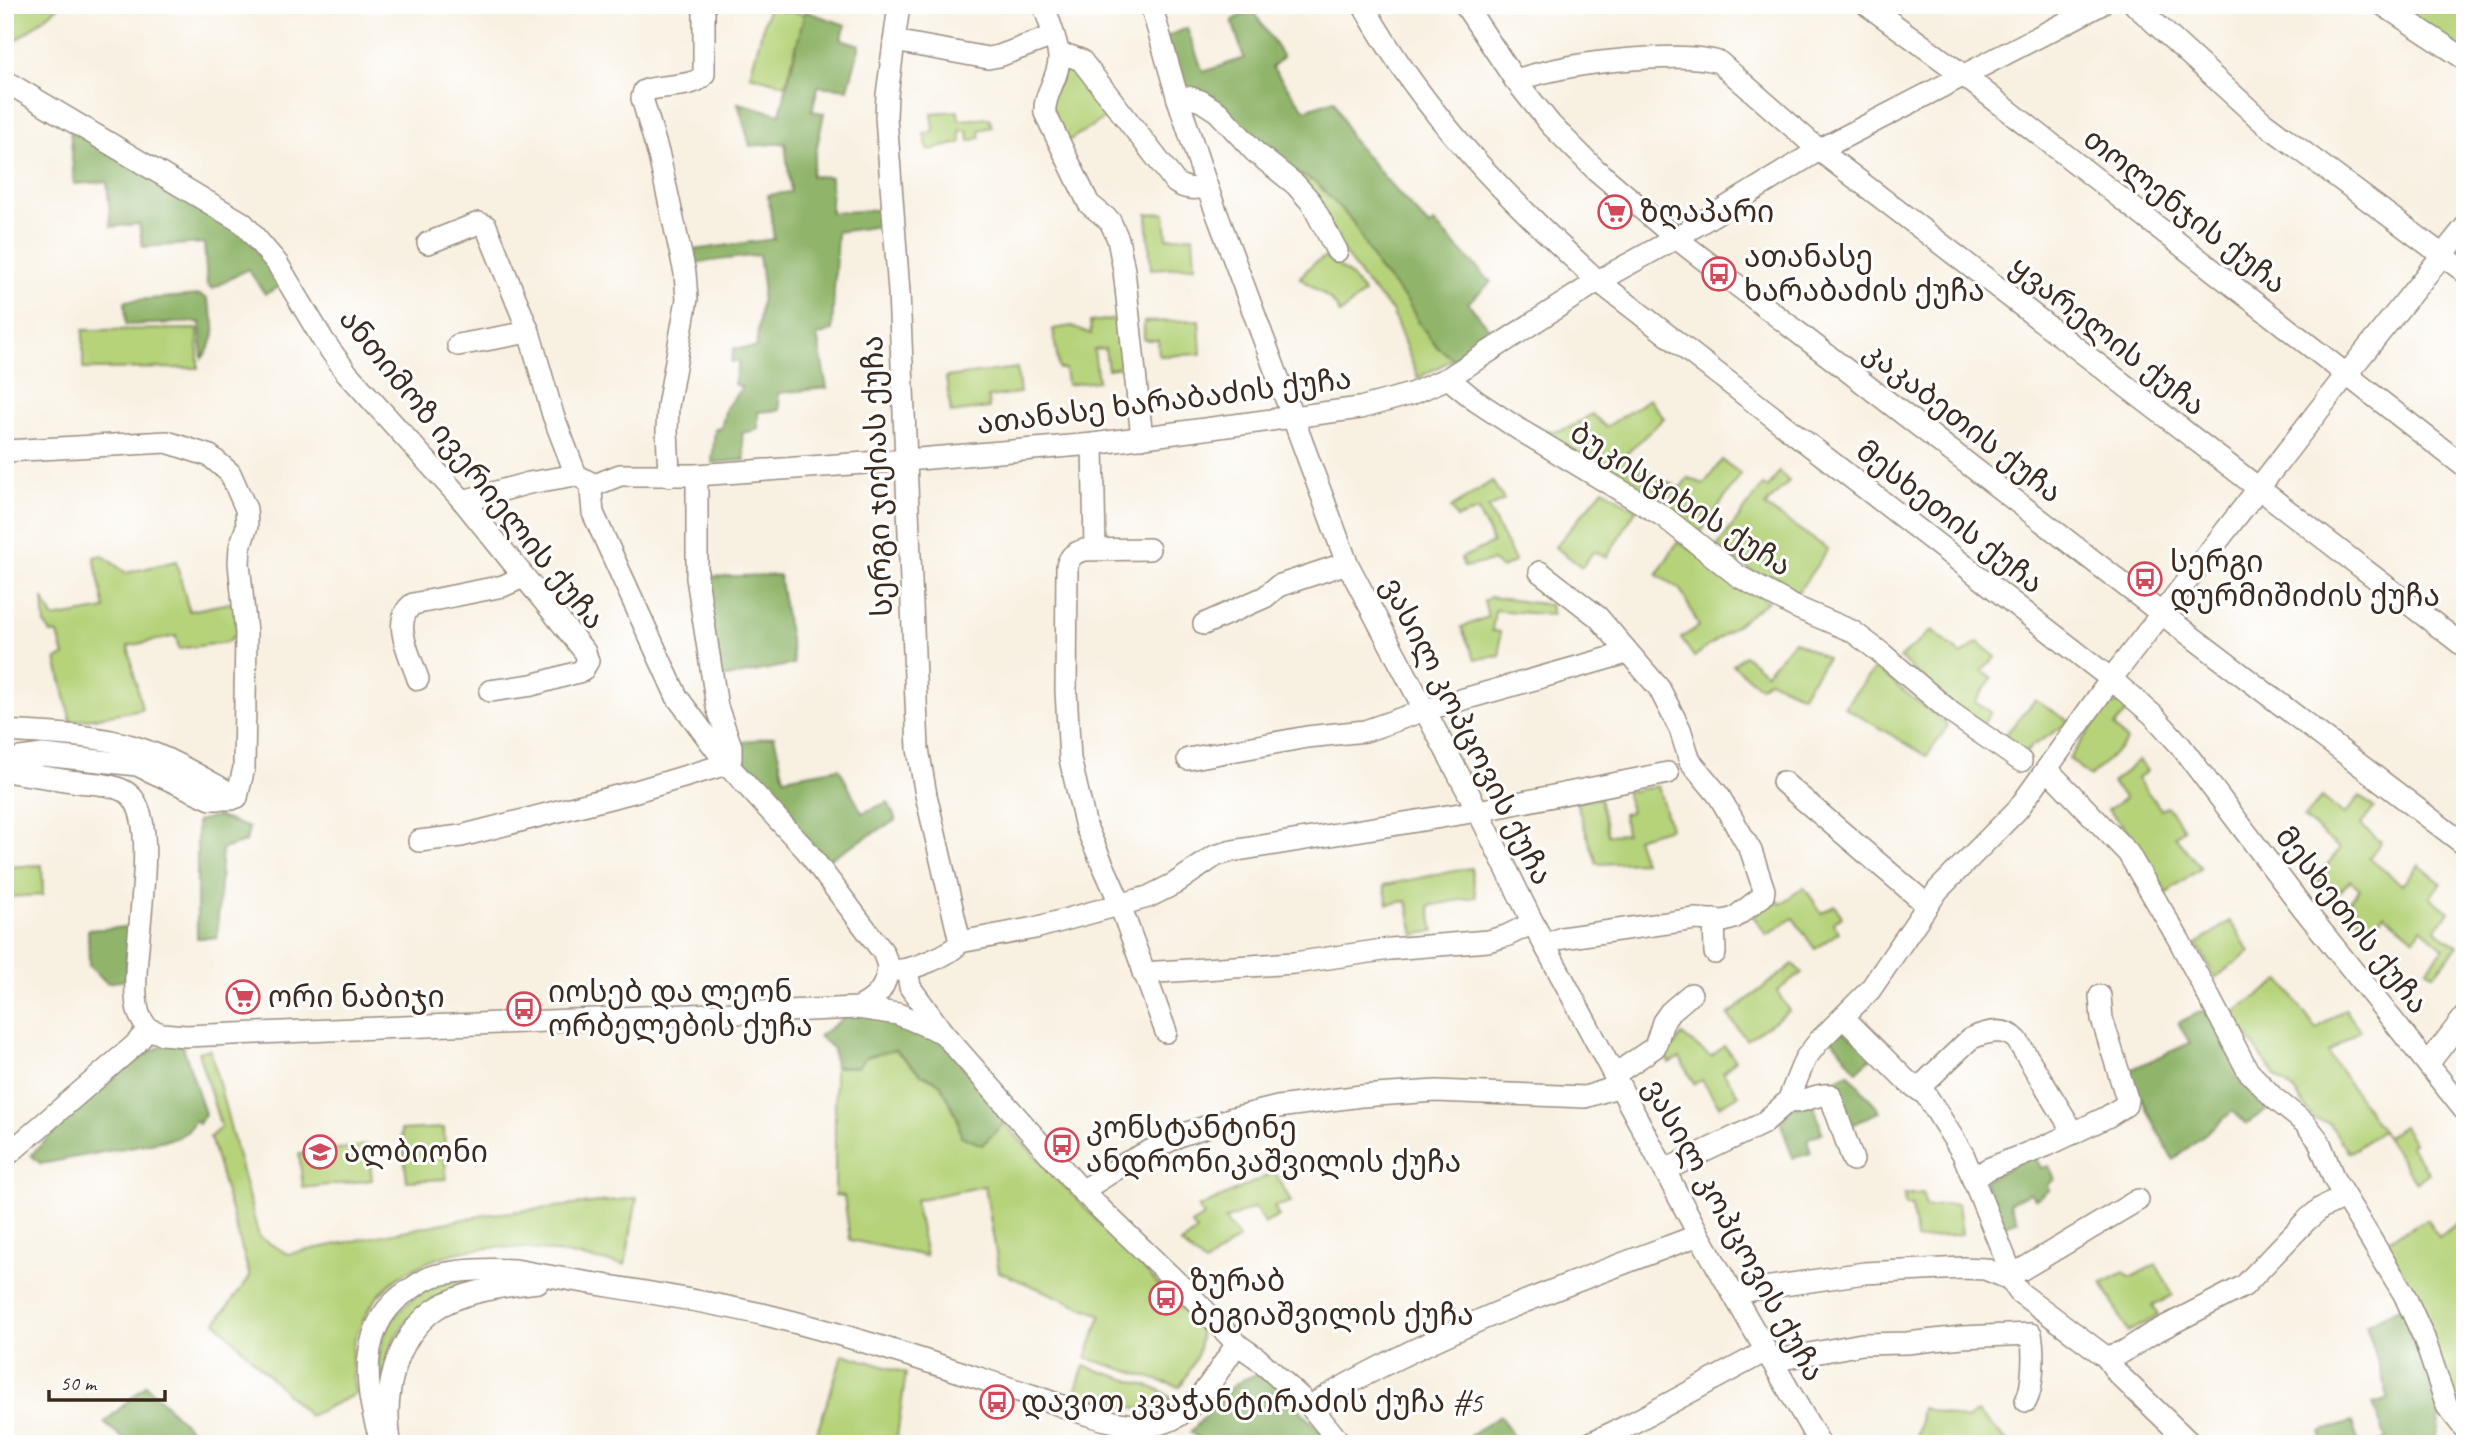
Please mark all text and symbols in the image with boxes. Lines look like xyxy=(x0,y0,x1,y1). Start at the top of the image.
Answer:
street label: თოლენჯის ქუჩა xyxy=(2076,120,2294,302)
supermarket icon: ზღაპარი xyxy=(1596,193,1634,231)
place label: ზღაპარი xyxy=(1640,193,1774,231)
place label: ათანასე ხარაბაძის ქუჩა xyxy=(1744,238,1985,310)
street label: ყვარელის ქუჩა xyxy=(2003,248,2213,424)
bus stop icon: ათანასე ხარაბაძის ქუჩა xyxy=(1700,255,1738,293)
street label: ანთიმოზ ივერიელის ქუჩა xyxy=(331,301,613,637)
street label: კაკაბეთის ქუჩა xyxy=(1856,333,2070,511)
street label: სერგი ჯიქიას ქუჩა xyxy=(853,335,901,617)
street label: ათანასე ხარაბაძის ქუჩა xyxy=(975,359,1353,443)
street label: ბუკისციხის ქუჩა xyxy=(1563,413,1799,585)
street label: მესხეთის ქუჩა xyxy=(1849,432,2051,602)
place label: სერგი დურმიშიძის ქუჩა xyxy=(2170,543,2440,615)
bus stop icon: სერგი დურმიშიძის ქუჩა xyxy=(2126,560,2164,598)
street label: ვასილ კოპცოვის ქუჩა xyxy=(1373,571,1561,891)
street label: მესხეთის ქუჩა xyxy=(2267,819,2437,1021)
place label: იოსებ და ლეონ ორბელების ქუჩა xyxy=(548,973,813,1045)
supermarket icon: ორი ნაბიჯი xyxy=(224,978,262,1016)
place label: ორი ნაბიჯი xyxy=(268,978,445,1016)
bus stop icon: იოსებ და ლეონ ორბელების ქუჩა xyxy=(505,990,543,1028)
street label: ვასილ კოპცოვის ქუჩა xyxy=(1635,1072,1833,1388)
place label: კონსტანტინე ანდრონიკაშვილის ქუჩა xyxy=(1086,1109,1461,1181)
bus stop icon: კონსტანტინე ანდრონიკაშვილის ქუჩა xyxy=(1043,1126,1081,1164)
school or university icon: ალბიონი xyxy=(301,1133,339,1171)
place label: ალბიონი xyxy=(344,1133,488,1171)
place label: ზურაბ ბეგიაშვილის ქუჩა xyxy=(1190,1262,1474,1334)
bus stop icon: ზურაბ ბეგიაშვილის ქუჩა xyxy=(1147,1279,1185,1317)
scale bar xyxy=(49,1358,164,1402)
text: 50 m xyxy=(60,1370,98,1396)
bus stop icon: დავით კვაჭანტირაძის ქუჩა #5 xyxy=(978,1383,1016,1421)
place label: დავით კვაჭანტირაძის ქუჩა #5 xyxy=(1021,1383,1484,1421)

